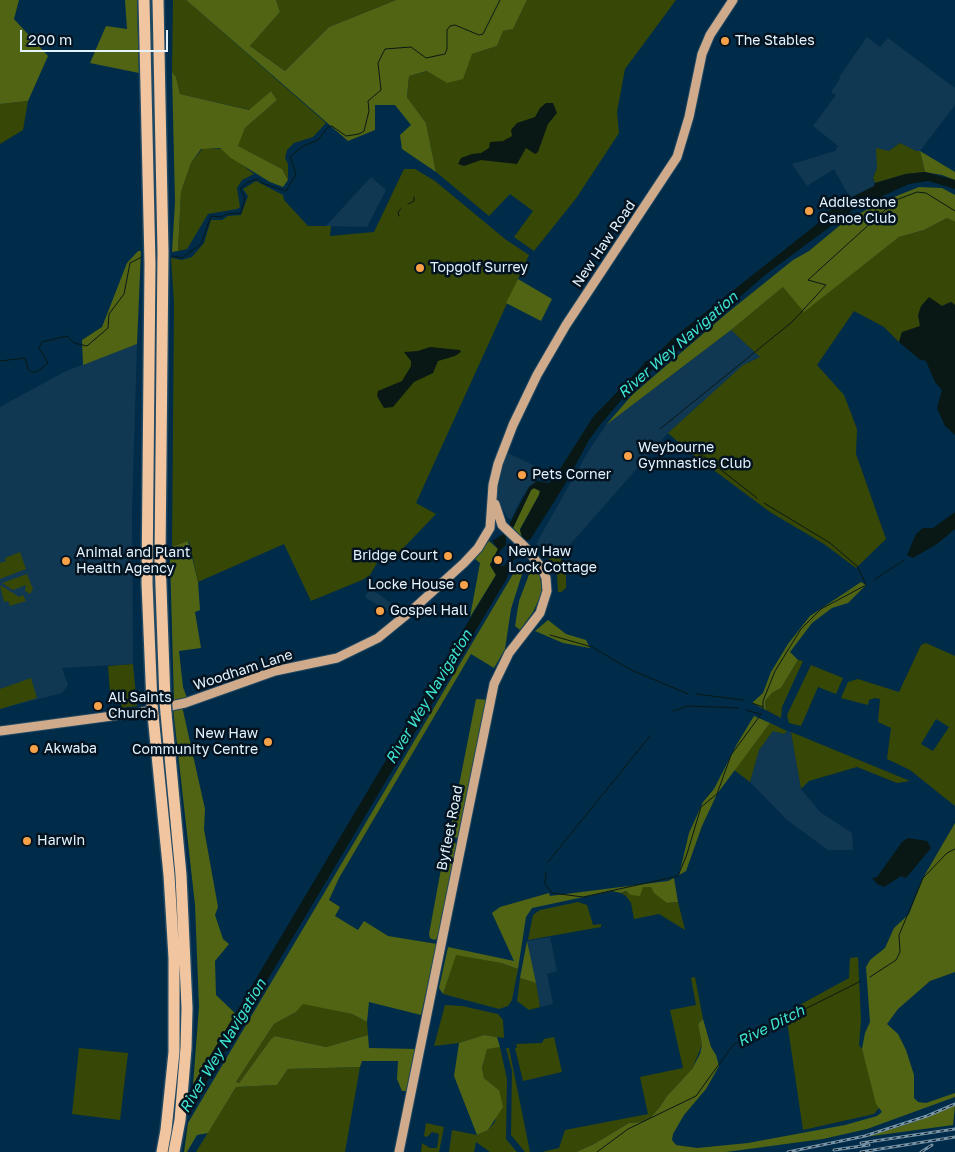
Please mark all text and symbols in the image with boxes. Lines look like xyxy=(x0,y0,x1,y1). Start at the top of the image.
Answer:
scale bar xyxy=(22,20,170,52)
text: 200 m xyxy=(28,30,72,48)
place label: The Stables xyxy=(735,33,815,49)
marker: The Stables xyxy=(719,35,731,47)
place label: Addlestone Canoe Club xyxy=(819,195,896,228)
street label: New Haw Road xyxy=(569,197,639,291)
marker: Addlestone Canoe Club xyxy=(803,205,815,217)
place label: Topgolf Surrey xyxy=(430,260,528,276)
marker: Topgolf Surrey xyxy=(414,262,426,274)
water label: River Wey Navigation xyxy=(614,288,742,402)
place label: Weybourne Gymnastics Club xyxy=(638,440,751,472)
marker: Weybourne Gymnastics Club xyxy=(622,450,634,462)
place label: Pets Corner xyxy=(532,467,611,483)
marker: Pets Corner xyxy=(516,469,528,481)
place label: New Haw Lock Cottage xyxy=(508,544,597,576)
place label: Animal and Plant Health Agency xyxy=(76,545,190,578)
place label: Bridge Court xyxy=(353,548,438,564)
marker: Bridge Court xyxy=(442,550,454,562)
marker: New Haw Lock Cottage xyxy=(492,554,504,566)
marker: Animal and Plant Health Agency xyxy=(60,555,72,567)
place label: Locke House xyxy=(368,577,454,593)
marker: Locke House xyxy=(458,579,470,591)
place label: Gospel Hall xyxy=(390,603,468,619)
marker: Gospel Hall xyxy=(374,605,386,617)
water label: River Wey Navigation xyxy=(382,627,476,767)
street label: Woodham Lane xyxy=(191,646,295,694)
place label: All Saints Church xyxy=(108,690,172,722)
marker: All Saints Church xyxy=(92,700,104,712)
place label: New Haw Community Centre xyxy=(132,726,258,759)
marker: New Haw Community Centre xyxy=(262,736,274,748)
place label: Akwaba xyxy=(44,741,97,757)
marker: Akwaba xyxy=(28,743,40,755)
street label: Byfleet Road xyxy=(434,784,466,872)
place label: Harwin xyxy=(37,833,85,849)
marker: Harwin xyxy=(21,835,33,847)
water label: River Wey Navigation xyxy=(176,976,270,1116)
water label: Rive Ditch xyxy=(735,1001,807,1051)

